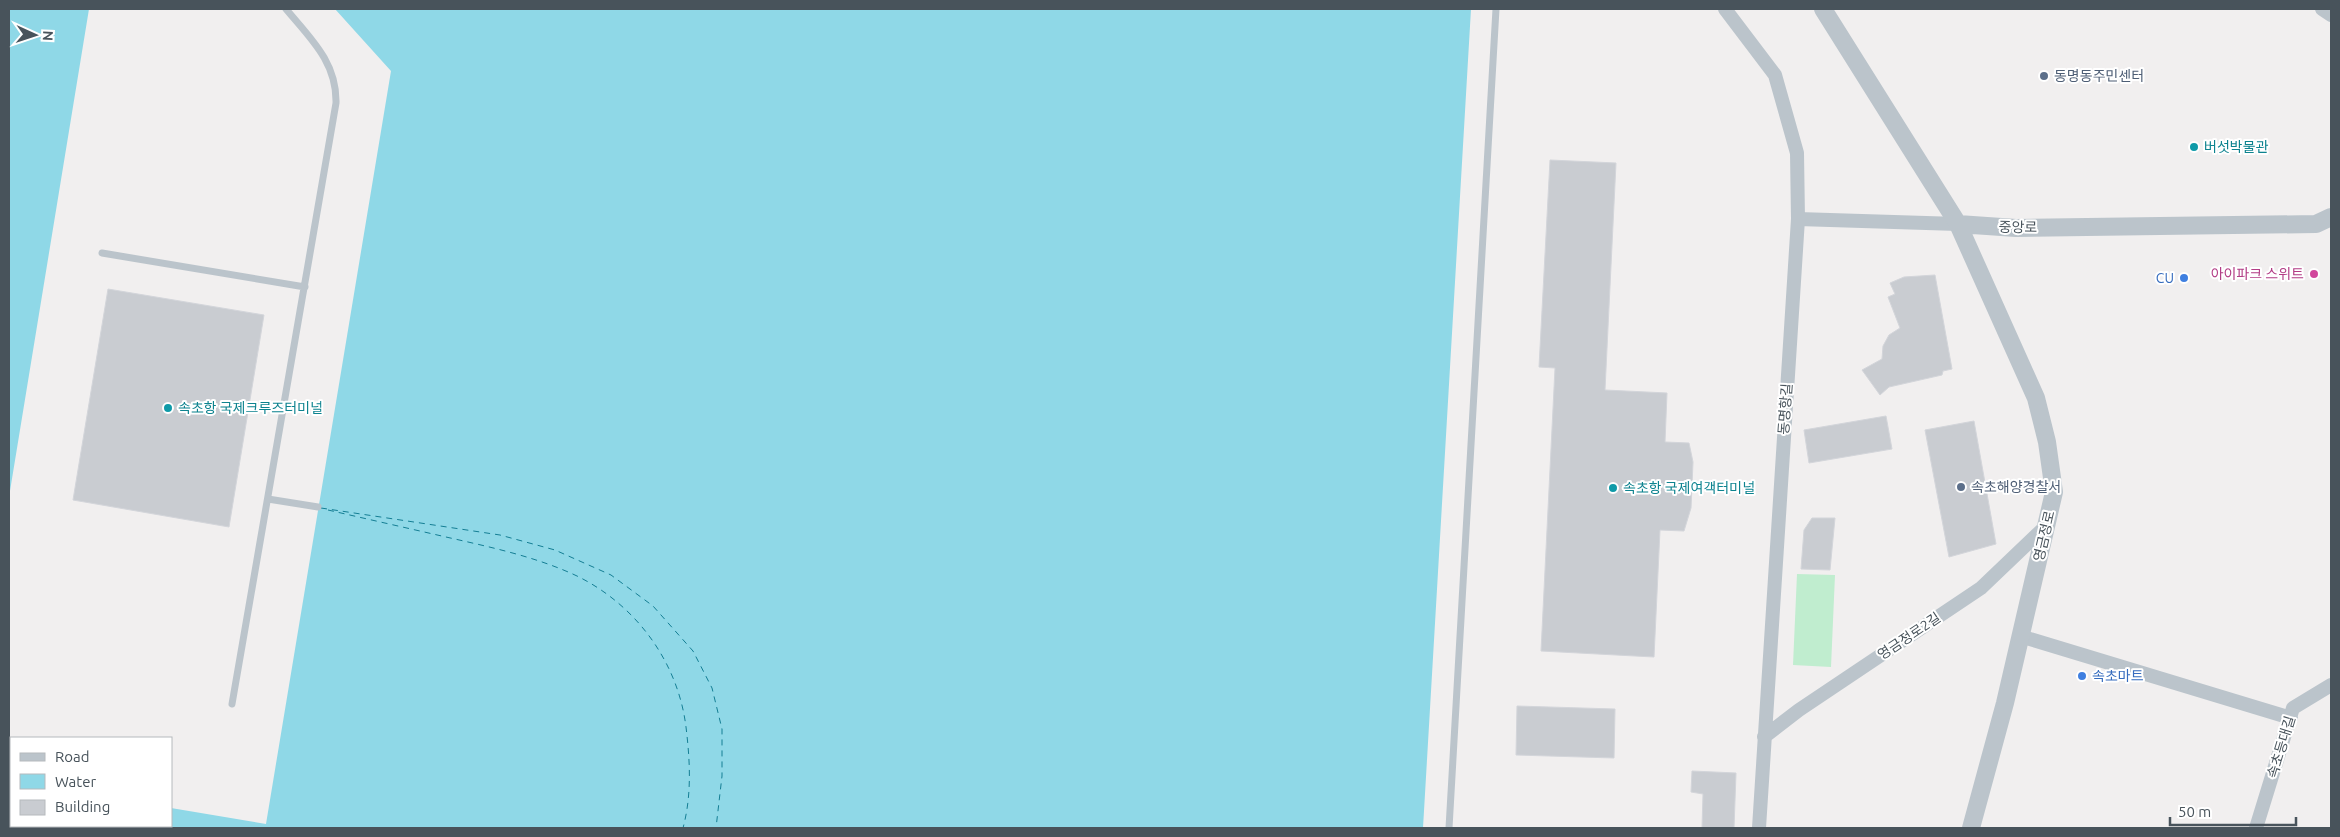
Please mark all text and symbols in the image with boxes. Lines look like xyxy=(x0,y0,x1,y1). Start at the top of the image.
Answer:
north arrow xyxy=(10,10,60,60)
text: N xyxy=(40,30,56,41)
place label: 동명동주민센터 xyxy=(2054,68,2144,84)
marker: 동명동주민센터 xyxy=(2038,70,2050,82)
place label: 버섯박물관 xyxy=(2204,139,2269,155)
marker: 버섯박물관 xyxy=(2188,141,2200,153)
street label: 중앙로 xyxy=(1999,219,2038,235)
place label: 아이파크 스위트 xyxy=(2211,266,2304,282)
marker: 아이파크 스위트 xyxy=(2308,268,2320,280)
place label: CU xyxy=(2156,270,2174,286)
marker: CU xyxy=(2178,272,2190,284)
street label: 동명항길 xyxy=(1775,383,1795,435)
place label: 속초항 국제크루즈터미널 xyxy=(178,400,323,416)
marker: 속초항 국제크루즈터미널 xyxy=(162,402,174,414)
place label: 속초해양경찰서 xyxy=(1971,479,2061,495)
place label: 속초항 국제여객터미널 xyxy=(1623,480,1755,496)
marker: 속초해양경찰서 xyxy=(1955,481,1967,493)
marker: 속초항 국제여객터미널 xyxy=(1607,482,1619,494)
street label: 영금정로 xyxy=(2030,509,2058,563)
street label: 영금정로2길 xyxy=(1875,609,1943,663)
place label: 속초마트 xyxy=(2092,668,2144,684)
marker: 속초마트 xyxy=(2076,670,2088,682)
street label: 속초등대길 xyxy=(2264,714,2298,780)
legend xyxy=(10,737,172,827)
text: Road xyxy=(55,748,90,765)
text: Water xyxy=(55,773,96,790)
scale bar xyxy=(2170,794,2296,826)
text: Building xyxy=(55,798,110,815)
text: 50 m xyxy=(2178,803,2211,820)

